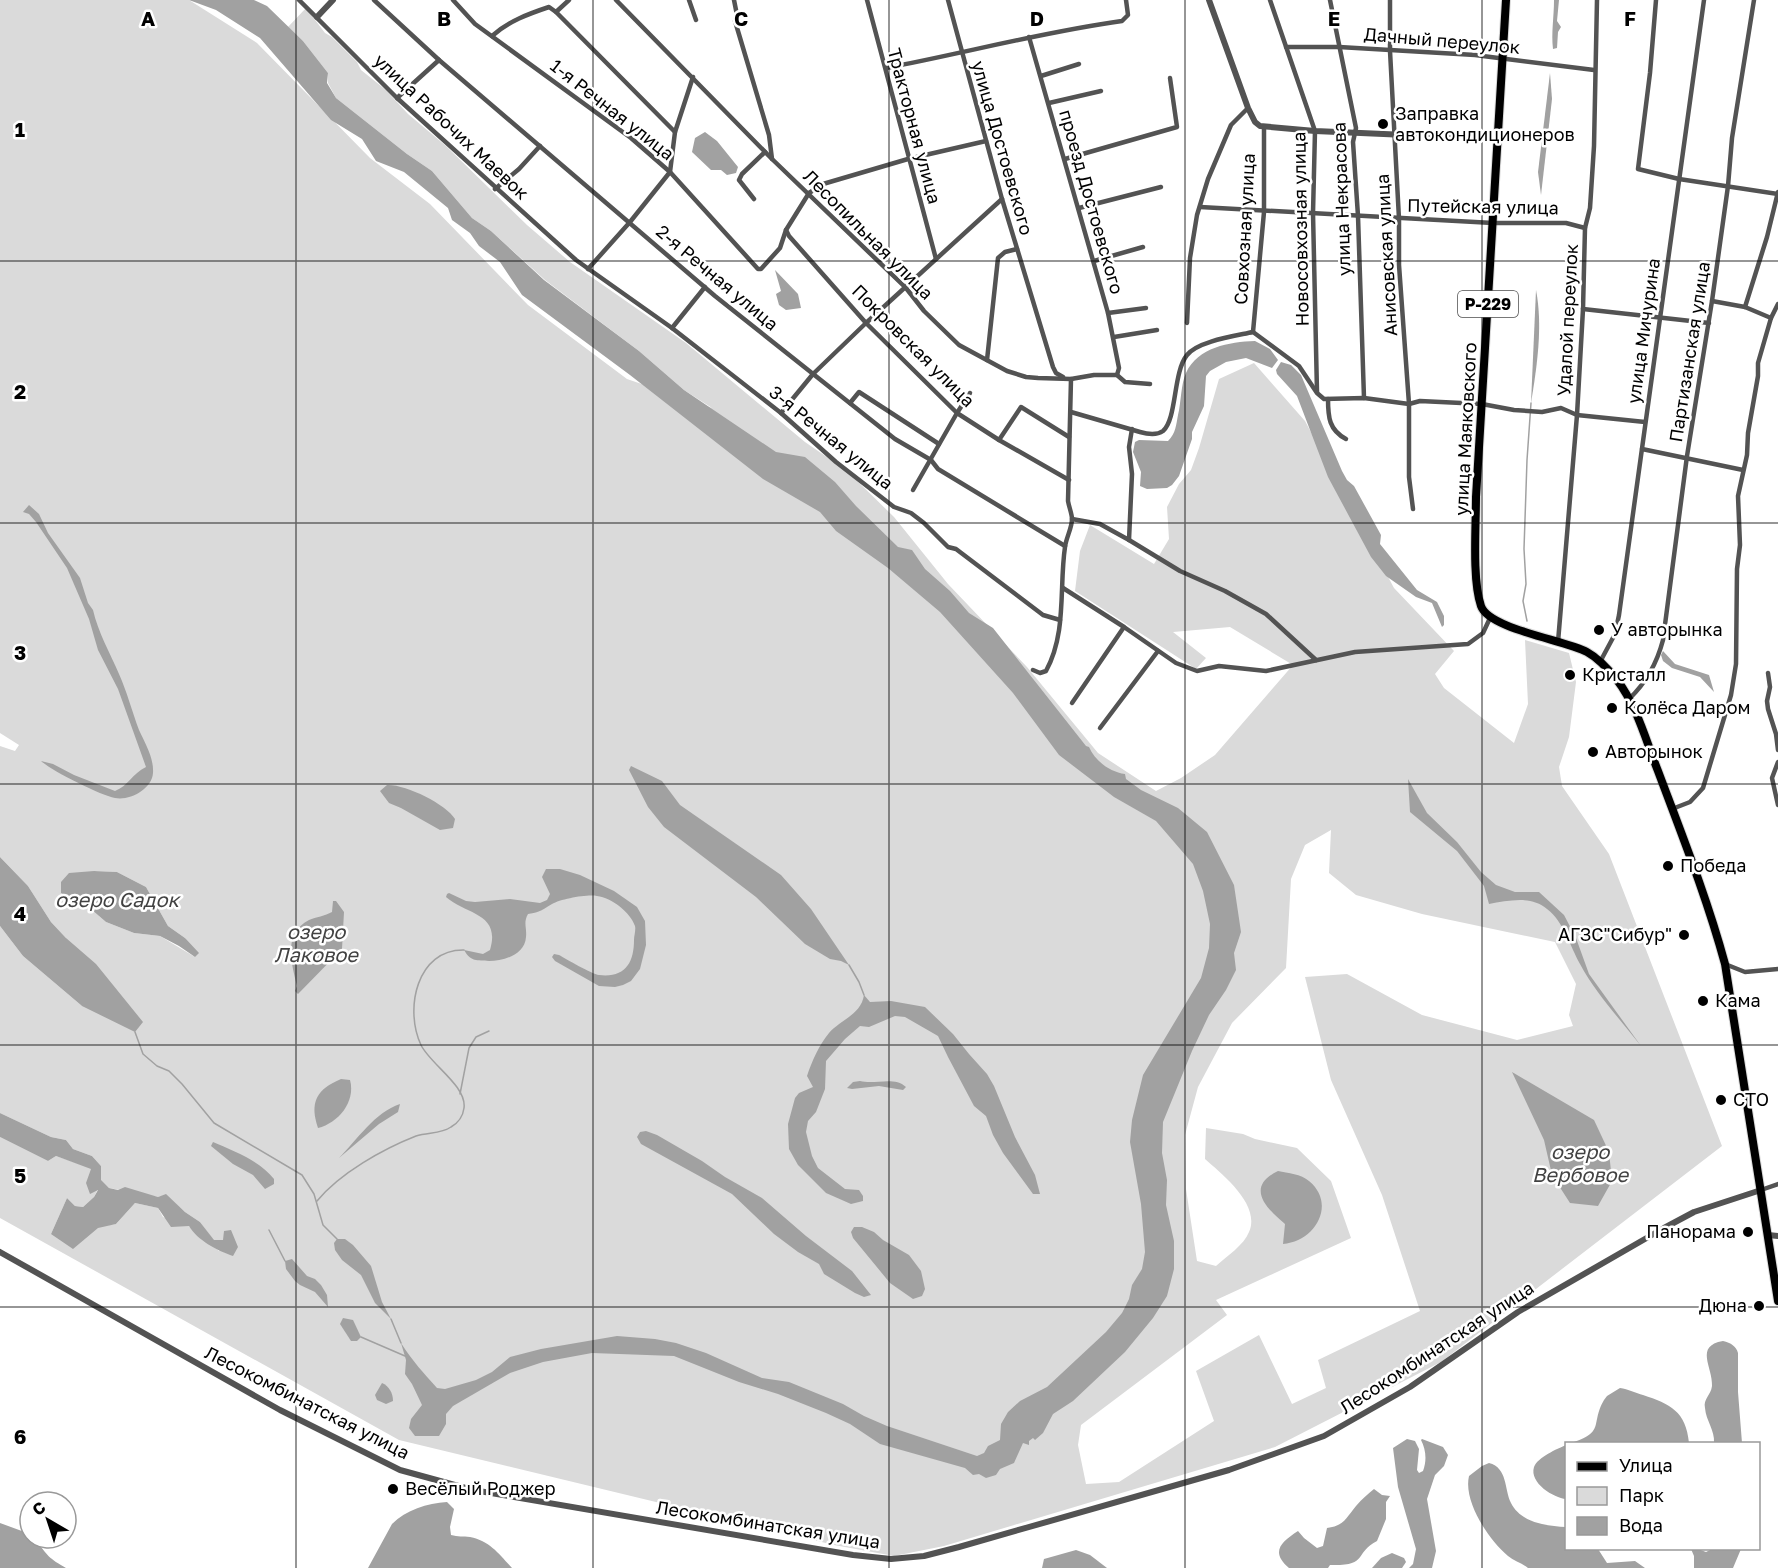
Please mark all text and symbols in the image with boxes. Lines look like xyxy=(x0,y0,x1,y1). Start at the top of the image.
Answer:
text: A xyxy=(141,6,155,30)
text: B xyxy=(437,6,451,30)
text: C xyxy=(734,6,748,30)
text: D xyxy=(1030,6,1044,30)
text: E xyxy=(1328,6,1340,30)
text: F xyxy=(1624,6,1636,30)
street label: Дачный переулок xyxy=(1363,22,1521,58)
street label: Тракторная улица xyxy=(884,45,946,206)
street label: улица Рабочих Маевок xyxy=(370,49,534,204)
street label: 1-я Речная улица xyxy=(546,54,679,164)
street label: улица Достоевского xyxy=(968,58,1038,237)
place label: Заправка автокондиционеров xyxy=(1395,102,1575,145)
street label: проезд Достоевского xyxy=(1055,107,1129,297)
text: 1 xyxy=(15,117,25,141)
marker: Заправка автокондиционеров xyxy=(1376,117,1390,131)
street label: улица Некрасова xyxy=(1327,122,1355,276)
street label: Новосовхозная улица xyxy=(1287,132,1313,326)
street label: Совхозная улица xyxy=(1229,153,1259,305)
street label: Лесопильная улица xyxy=(799,165,938,304)
street label: Анисовская улица xyxy=(1371,173,1401,337)
street label: Путейская улица xyxy=(1407,194,1559,218)
street label: 2-я Речная улица xyxy=(652,220,783,335)
street label: Удалой переулок xyxy=(1552,243,1582,397)
street label: улица Мичурина xyxy=(1622,257,1664,405)
street label: Партизанская улица xyxy=(1664,260,1714,444)
street label: Покровская улица xyxy=(848,279,980,411)
road number: Р-229 xyxy=(1458,291,1518,317)
street label: улица Маяковского xyxy=(1449,342,1481,516)
text: 2 xyxy=(14,379,26,403)
street label: 3-я Речная улица xyxy=(765,381,898,494)
place label: У авторынка xyxy=(1611,618,1723,640)
marker: У авторынка xyxy=(1592,623,1606,637)
text: 3 xyxy=(14,640,26,664)
place label: Кристалл xyxy=(1582,663,1666,685)
marker: Кристалл xyxy=(1563,668,1577,682)
place label: Колёса Даром xyxy=(1624,696,1750,718)
marker: Колёса Даром xyxy=(1605,701,1619,715)
place label: Авторынок xyxy=(1605,740,1703,762)
marker: Авторынок xyxy=(1586,745,1600,759)
place label: Победа xyxy=(1680,854,1747,876)
marker: Победа xyxy=(1661,859,1675,873)
water label: озеро Садок xyxy=(55,887,181,911)
text: 4 xyxy=(14,901,26,925)
water label: озеро Лаковое xyxy=(274,919,359,966)
place label: АГЗС"Сибур" xyxy=(1558,923,1672,945)
marker: АГЗС"Сибур" xyxy=(1677,928,1691,942)
place label: Кама xyxy=(1715,989,1761,1011)
marker: Кама xyxy=(1696,994,1710,1008)
place label: СТО xyxy=(1733,1088,1769,1110)
marker: СТО xyxy=(1714,1093,1728,1107)
water label: озеро Вербовое xyxy=(1532,1139,1629,1186)
text: 5 xyxy=(14,1163,26,1187)
place label: Панорама xyxy=(1646,1220,1736,1242)
marker: Панорама xyxy=(1741,1225,1755,1239)
street label: Лесокомбинатская улица xyxy=(1335,1276,1537,1418)
place label: Дюна xyxy=(1699,1294,1747,1316)
marker: Дюна xyxy=(1752,1299,1766,1313)
street label: Лесокомбинатская улица xyxy=(201,1341,413,1463)
text: 6 xyxy=(14,1424,26,1448)
legend xyxy=(1565,1442,1760,1550)
text: Улица xyxy=(1619,1454,1673,1476)
place label: Весёлый Роджер xyxy=(405,1477,556,1499)
marker: Весёлый Роджер xyxy=(386,1482,400,1496)
text: Парк xyxy=(1619,1484,1664,1506)
north arrow xyxy=(18,1490,78,1550)
street label: Лесокомбинатская улица xyxy=(655,1495,882,1553)
text: С xyxy=(28,1497,49,1520)
text: Вода xyxy=(1619,1514,1663,1536)

